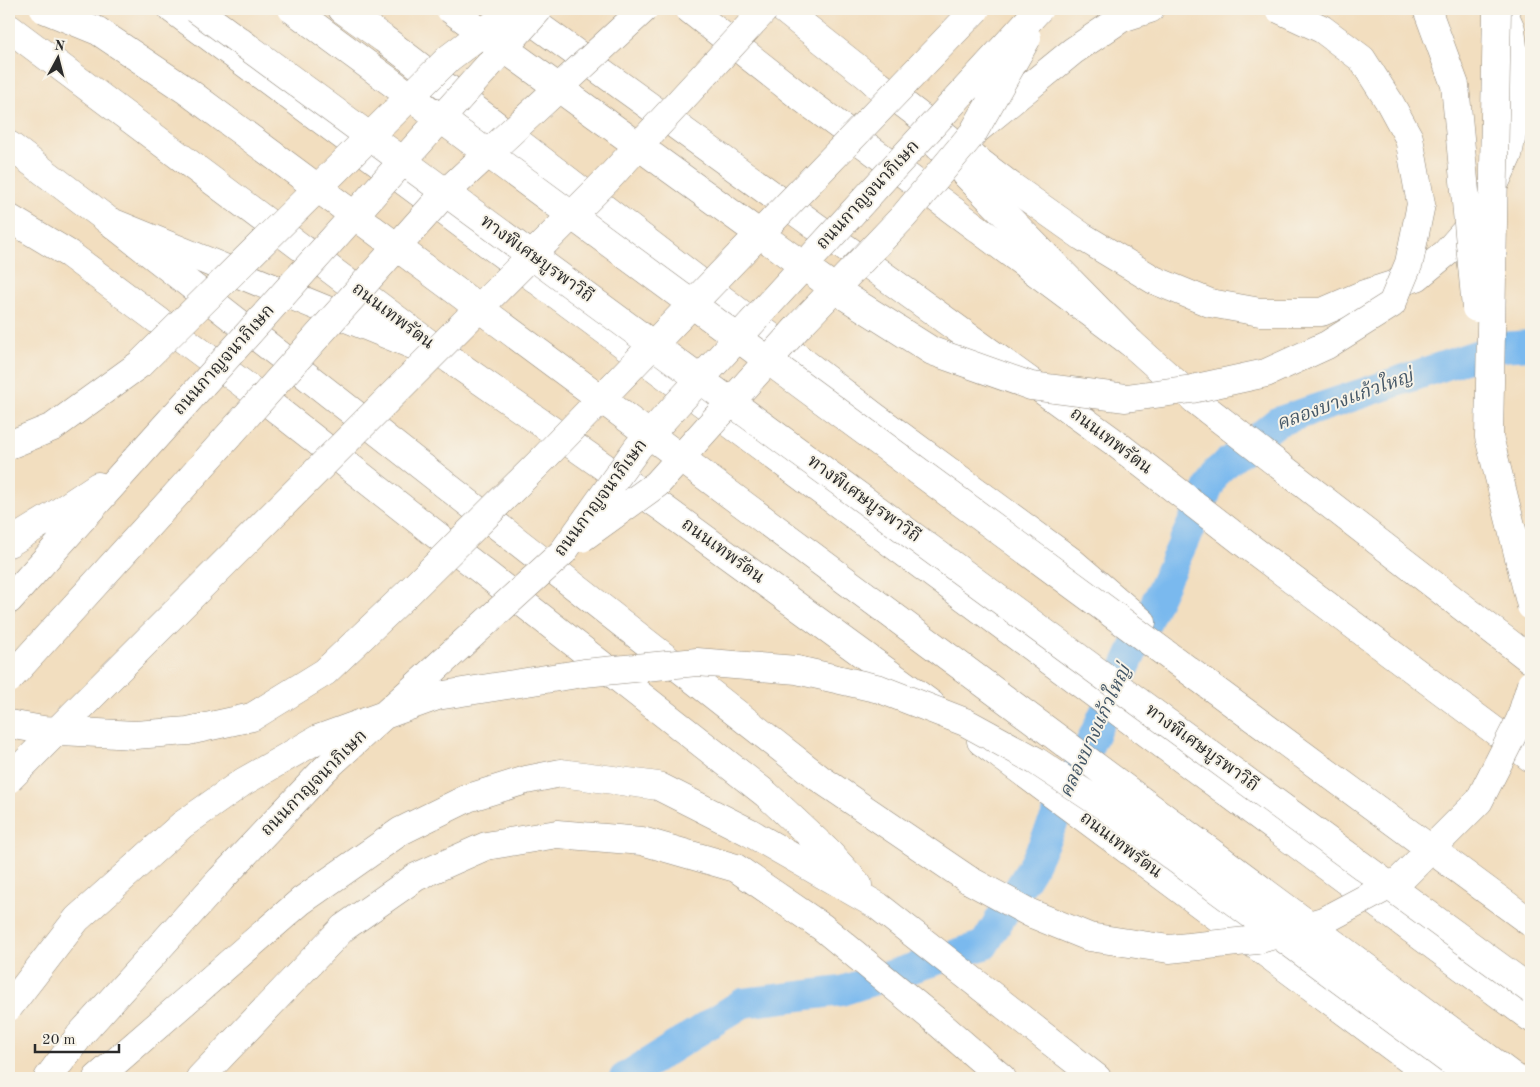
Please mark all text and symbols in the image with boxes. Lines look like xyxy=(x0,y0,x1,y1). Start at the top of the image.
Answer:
north arrow xyxy=(32,32,82,82)
text: N xyxy=(53,38,66,54)
street label: ถนนกาญจนาภิเษก xyxy=(813,137,923,253)
street label: ทางพิเศษบูรพาวิถี xyxy=(476,211,598,307)
street label: ถนนเทพรัตน xyxy=(348,279,438,353)
street label: ถนนกาญจนาภิเษก xyxy=(170,301,278,419)
water label: คลองบางแก้วใหญ่ xyxy=(1272,361,1419,435)
street label: ถนนเทพรัตน xyxy=(1066,404,1156,478)
street label: ถนนกาญจนาภิเษก xyxy=(551,436,651,560)
street label: ทางพิเศษบูรพาวิถี xyxy=(803,451,925,547)
street label: ถนนเทพรัตน xyxy=(678,514,769,587)
water label: คลองบางแก้วใหญ่ xyxy=(1052,658,1136,801)
street label: ทางพิเศษบูรพาวิถี xyxy=(1141,700,1263,796)
street label: ถนนกาญจนาภิเษก xyxy=(258,727,370,839)
street label: ถนนเทพรัตน xyxy=(1076,808,1166,882)
scale bar xyxy=(35,1022,119,1054)
text: 20 m xyxy=(42,1033,76,1048)

